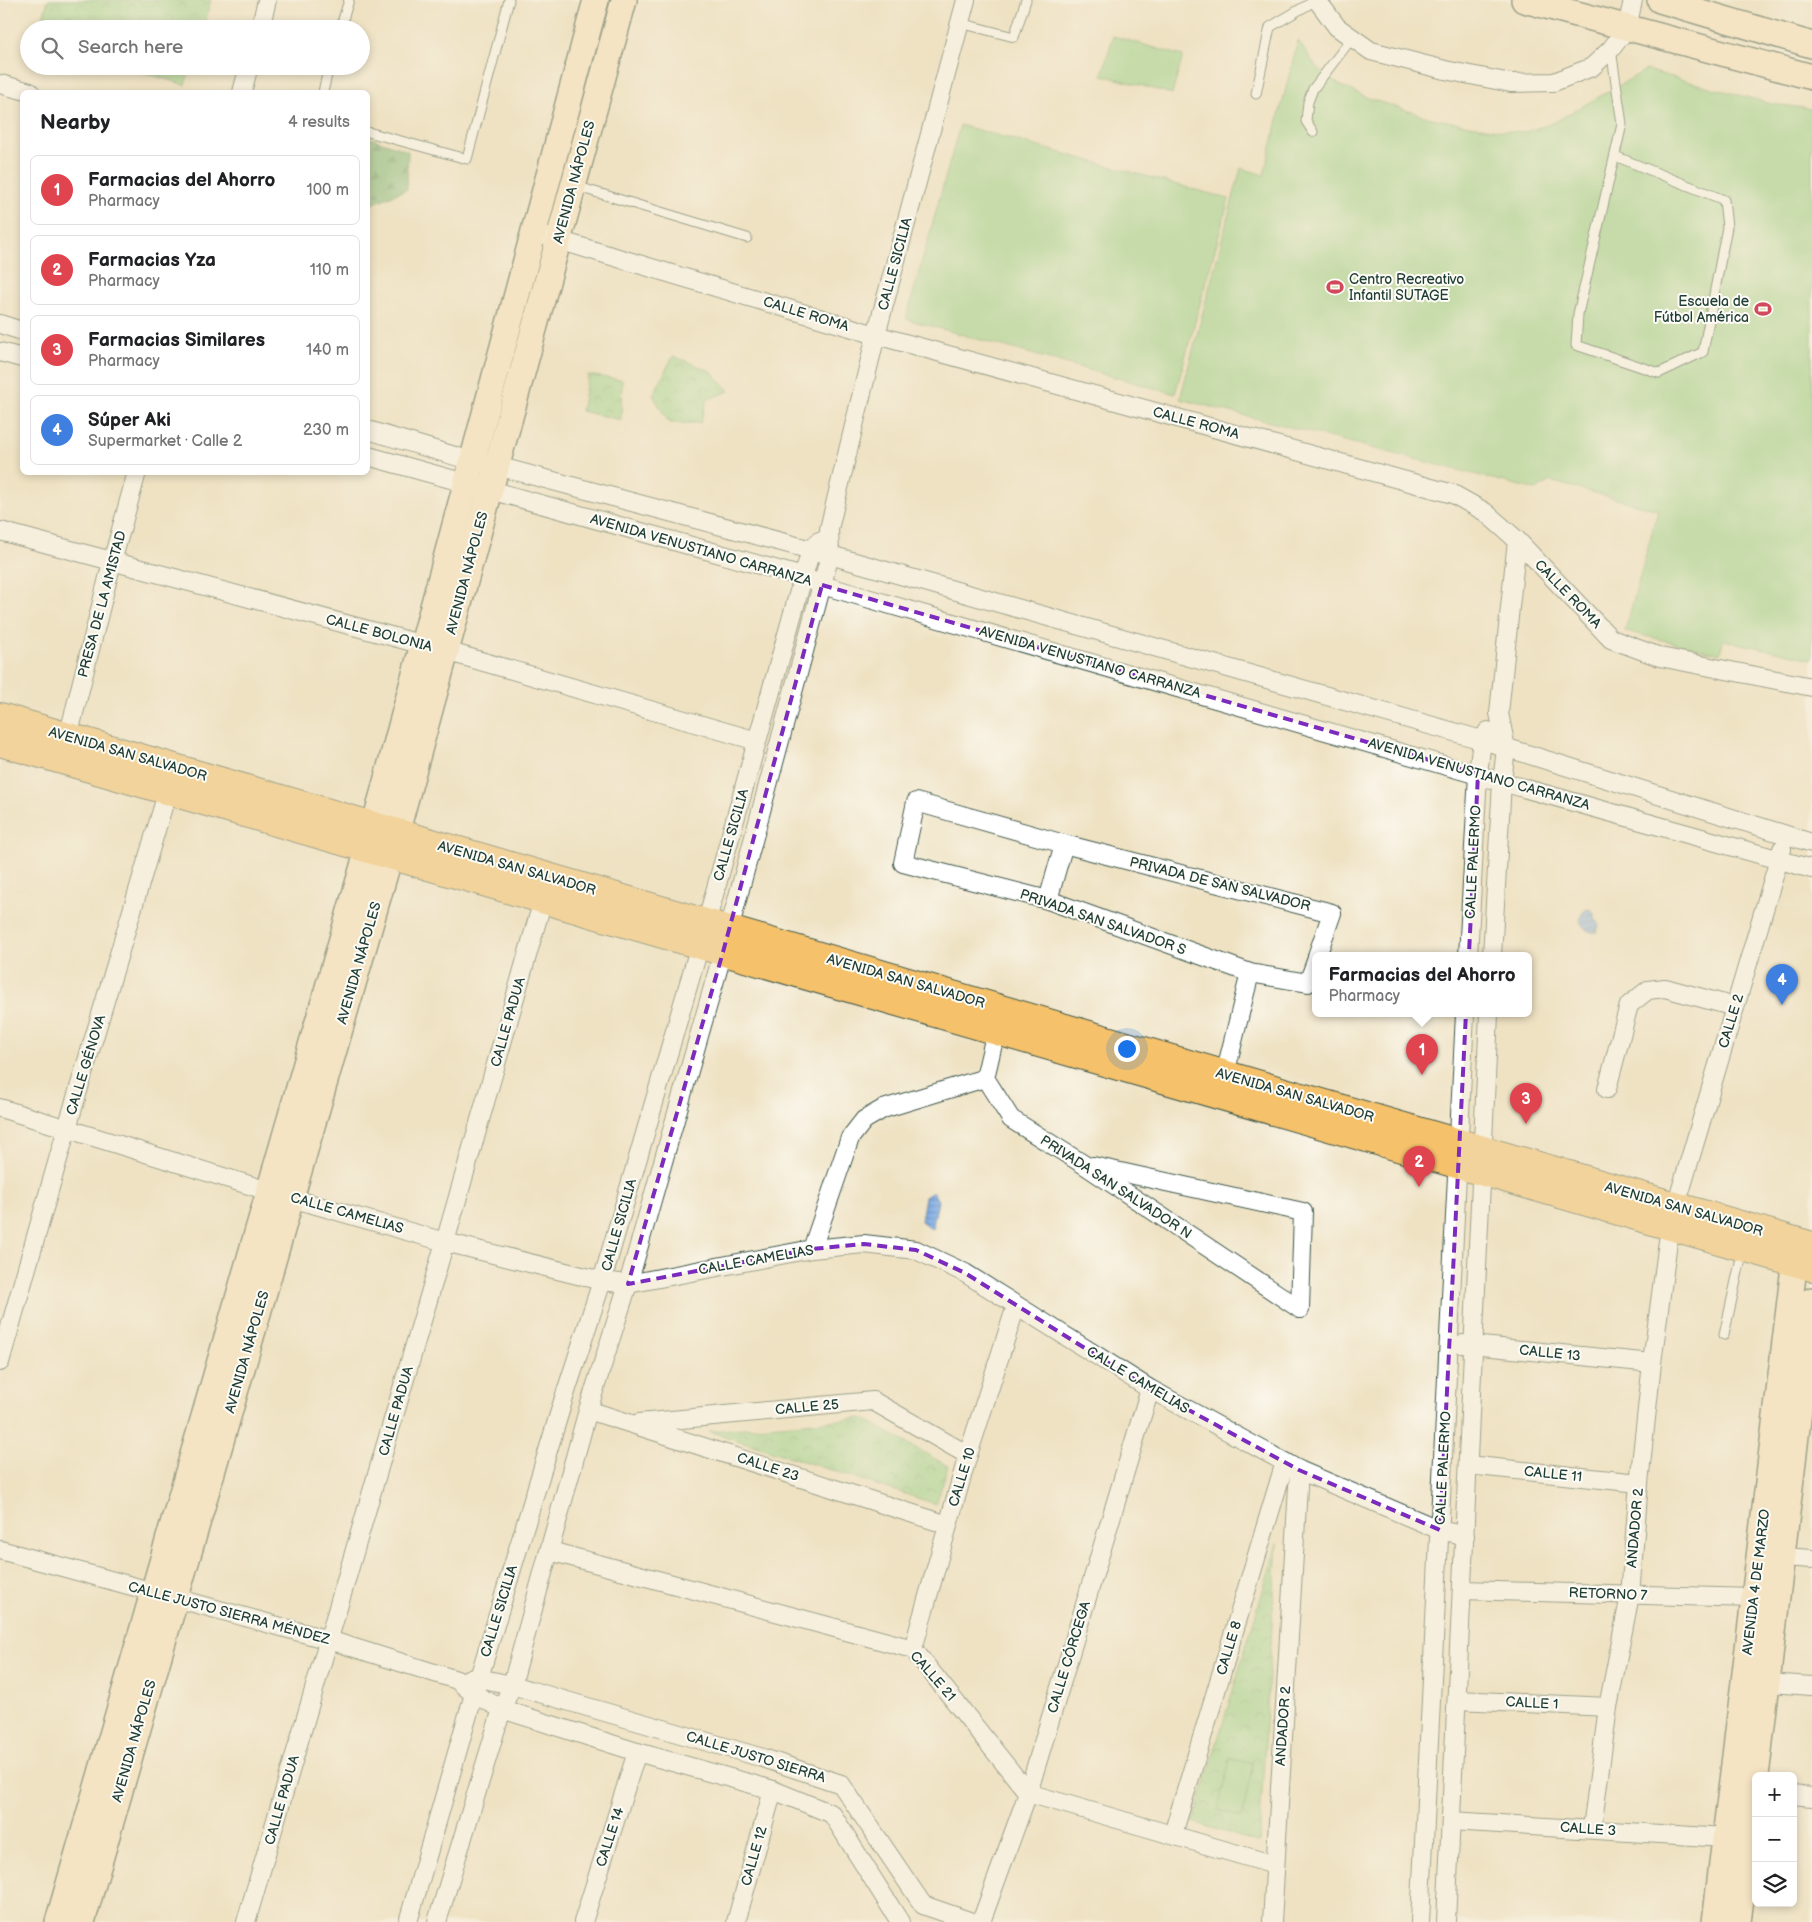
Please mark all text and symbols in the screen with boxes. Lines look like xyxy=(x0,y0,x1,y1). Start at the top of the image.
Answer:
search box xyxy=(20,20,370,75)
icon: search xyxy=(38,34,66,62)
text: Search here xyxy=(78,36,183,59)
text: Nearby xyxy=(40,110,110,135)
text: 4 results xyxy=(288,113,350,132)
street label: AVENIDA NÁPOLES xyxy=(548,118,599,245)
text: Farmacias del Ahorro xyxy=(88,169,275,192)
text: 1 xyxy=(54,181,60,200)
text: 100 m xyxy=(306,181,349,200)
text: Pharmacy xyxy=(88,192,160,211)
street label: CALLE SICILIA xyxy=(874,215,916,312)
text: Farmacias Yza xyxy=(88,249,216,272)
text: 2 xyxy=(52,261,62,280)
text: 110 m xyxy=(310,261,349,280)
place label: Centro Recreativo Infantil SUTAGE xyxy=(1349,271,1464,304)
text: Pharmacy xyxy=(88,272,160,291)
sports icon: Centro Recreativo Infantil SUTAGE xyxy=(1325,277,1345,297)
street label: CALLE ROMA xyxy=(761,293,851,335)
place label: Escuela de Fútbol América xyxy=(1654,293,1749,326)
sports icon: Escuela de Fútbol América xyxy=(1753,299,1773,319)
text: Farmacias Similares xyxy=(88,329,265,352)
text: 3 xyxy=(52,341,62,360)
text: 140 m xyxy=(306,341,349,360)
text: Pharmacy xyxy=(88,352,160,371)
street label: CALLE ROMA xyxy=(1151,403,1242,443)
text: Súper Aki xyxy=(88,409,171,432)
text: 4 xyxy=(52,421,62,440)
text: 230 m xyxy=(303,421,349,440)
text: Supermarket · Calle 2 xyxy=(88,432,242,451)
street label: AVENIDA NÁPOLES xyxy=(441,509,492,636)
street label: AVENIDA VENUSTIANO CARRANZA xyxy=(588,510,814,590)
street label: PRESA DE LA AMISTAD xyxy=(74,529,130,679)
street label: CALLE ROMA xyxy=(1531,556,1605,632)
street label: CALLE BOLONIA xyxy=(324,611,435,656)
street label: AVENIDA VENUSTIANO CARRANZA xyxy=(977,622,1203,702)
street label: AVENIDA SAN SALVADOR xyxy=(47,723,209,785)
street label: AVENIDA VENUSTIANO CARRANZA xyxy=(1366,734,1592,814)
street label: CALLE SICILIA xyxy=(710,786,752,883)
street label: CALLE PALERMO xyxy=(1462,804,1484,919)
street label: AVENIDA SAN SALVADOR xyxy=(436,837,598,899)
street label: PRIVADA DE SAN SALVADOR xyxy=(1128,853,1312,915)
street label: PRIVADA SAN SALVADOR S xyxy=(1018,886,1188,958)
street label: AVENIDA NÁPOLES xyxy=(332,900,385,1026)
street label: AVENIDA SAN SALVADOR xyxy=(825,950,987,1012)
popup xyxy=(1312,952,1532,1017)
text: Farmacias del Ahorro xyxy=(1328,964,1516,987)
pin: 4 xyxy=(1766,964,1798,1005)
street label: CALLE PADUA xyxy=(487,975,529,1069)
text: Pharmacy xyxy=(1328,987,1400,1006)
street label: CALLE 2 xyxy=(1715,991,1748,1050)
street label: CALLE GÉNOVA xyxy=(62,1012,109,1117)
pin: 1 xyxy=(1406,1034,1438,1075)
your location xyxy=(1114,1036,1140,1062)
street label: AVENIDA SAN SALVADOR xyxy=(1214,1064,1376,1126)
pin: 3 xyxy=(1510,1083,1542,1124)
street label: PRIVADA SAN SALVADOR N xyxy=(1037,1132,1195,1242)
pin: 2 xyxy=(1403,1146,1435,1187)
street label: CALLE SICILIA xyxy=(598,1176,640,1273)
street label: AVENIDA SAN SALVADOR xyxy=(1603,1178,1765,1240)
street label: CALLE CAMELIAS xyxy=(288,1189,406,1237)
street label: CALLE CAMELIAS xyxy=(697,1241,815,1279)
street label: AVENIDA NÁPOLES xyxy=(220,1289,273,1415)
street label: CALLE 13 xyxy=(1518,1341,1582,1365)
street label: CALLE CAMELIAS xyxy=(1084,1343,1192,1417)
street label: CALLE PADUA xyxy=(375,1364,417,1458)
street label: CALLE 25 xyxy=(774,1396,840,1418)
street label: CALLE PALERMO xyxy=(1432,1410,1454,1525)
street label: CALLE 10 xyxy=(945,1445,979,1509)
street label: CALLE 23 xyxy=(735,1449,801,1485)
street label: CALLE 11 xyxy=(1523,1462,1583,1486)
street label: ANDADOR 2 xyxy=(1623,1487,1647,1569)
street label: AVENIDA 4 DE MARZO xyxy=(1739,1508,1773,1656)
street label: CALLE SICILIA xyxy=(477,1562,521,1659)
street label: CALLE JUSTO SIERRA MÉNDEZ xyxy=(126,1577,333,1648)
street label: RETORNO 7 xyxy=(1568,1584,1648,1604)
street label: CALLE CÓRCEGA xyxy=(1043,1598,1094,1715)
street label: CALLE 8 xyxy=(1213,1619,1245,1677)
street label: CALLE 21 xyxy=(907,1647,959,1705)
street label: AVENIDA NÁPOLES xyxy=(107,1678,160,1804)
street label: ANDADOR 2 xyxy=(1272,1685,1294,1767)
street label: CALLE 1 xyxy=(1505,1693,1559,1713)
street label: CALLE JUSTO SIERRA xyxy=(684,1728,828,1786)
street label: CALLE PADUA xyxy=(261,1753,303,1847)
map controls xyxy=(1752,1772,1797,1907)
button: + xyxy=(1752,1772,1797,1817)
street label: CALLE 14 xyxy=(592,1805,628,1869)
button: − xyxy=(1752,1817,1797,1862)
street label: CALLE 3 xyxy=(1559,1819,1617,1839)
street label: CALLE 12 xyxy=(737,1823,771,1888)
button: layers xyxy=(1752,1862,1797,1907)

